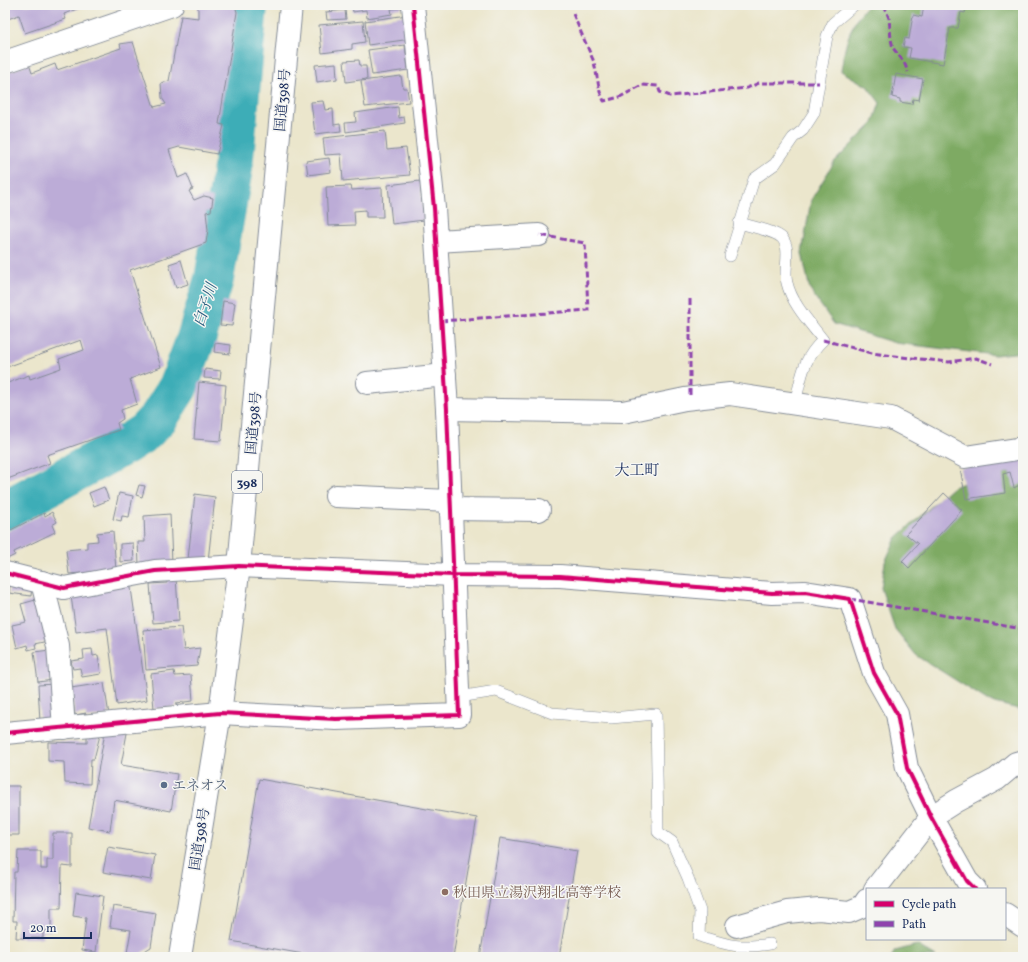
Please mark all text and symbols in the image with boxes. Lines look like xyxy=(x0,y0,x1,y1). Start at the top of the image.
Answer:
street label: 国道398号 xyxy=(271,68,296,132)
water label: 白子川 xyxy=(189,279,224,330)
street label: 国道398号 xyxy=(242,391,267,455)
district label: 大工町 xyxy=(614,461,660,482)
road number: 398 xyxy=(232,471,262,493)
place label: エネオス xyxy=(172,777,228,796)
marker: エネオス xyxy=(159,780,169,790)
street label: 国道398号 xyxy=(186,806,215,872)
place label: 秋田県立湯沢翔北高等学校 xyxy=(453,884,621,903)
marker: 秋田県立湯沢翔北高等学校 xyxy=(440,887,450,897)
legend xyxy=(866,888,1006,940)
text: Cycle path xyxy=(902,897,957,913)
scale bar xyxy=(24,914,91,940)
text: Path xyxy=(902,917,926,933)
text: 20 m xyxy=(30,921,57,937)

